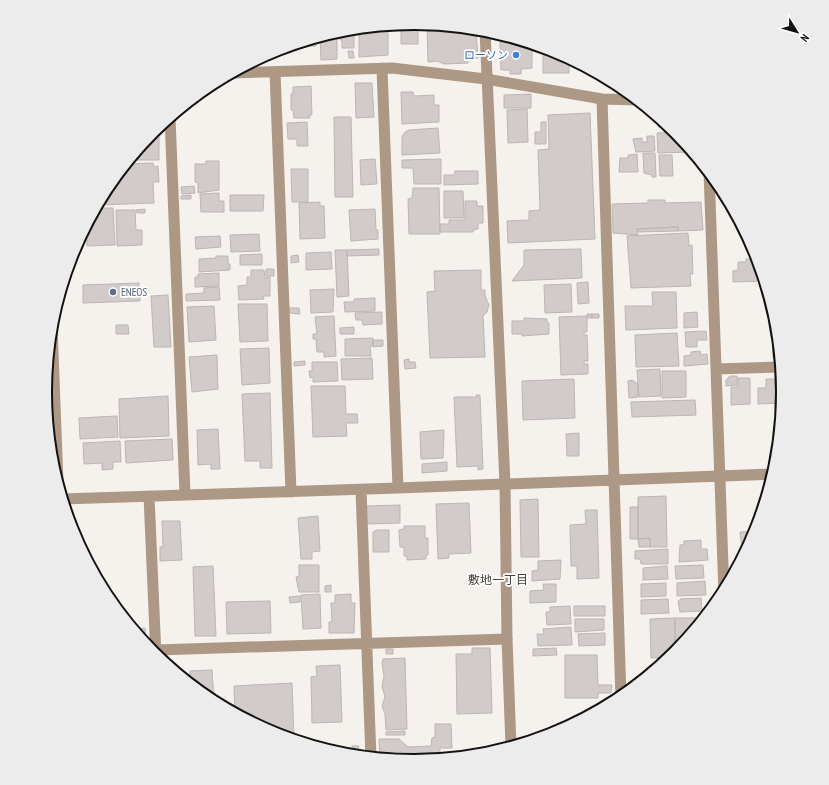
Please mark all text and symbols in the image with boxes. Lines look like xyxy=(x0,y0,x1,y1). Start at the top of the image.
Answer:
north arrow xyxy=(777,12,817,52)
text: N xyxy=(798,31,812,45)
place label: ローソン xyxy=(464,48,508,62)
marker: ローソン xyxy=(511,50,521,60)
place label: ENEOS xyxy=(121,285,147,299)
marker: ENEOS xyxy=(108,287,118,297)
district label: 敷地一丁目 xyxy=(468,572,528,587)

